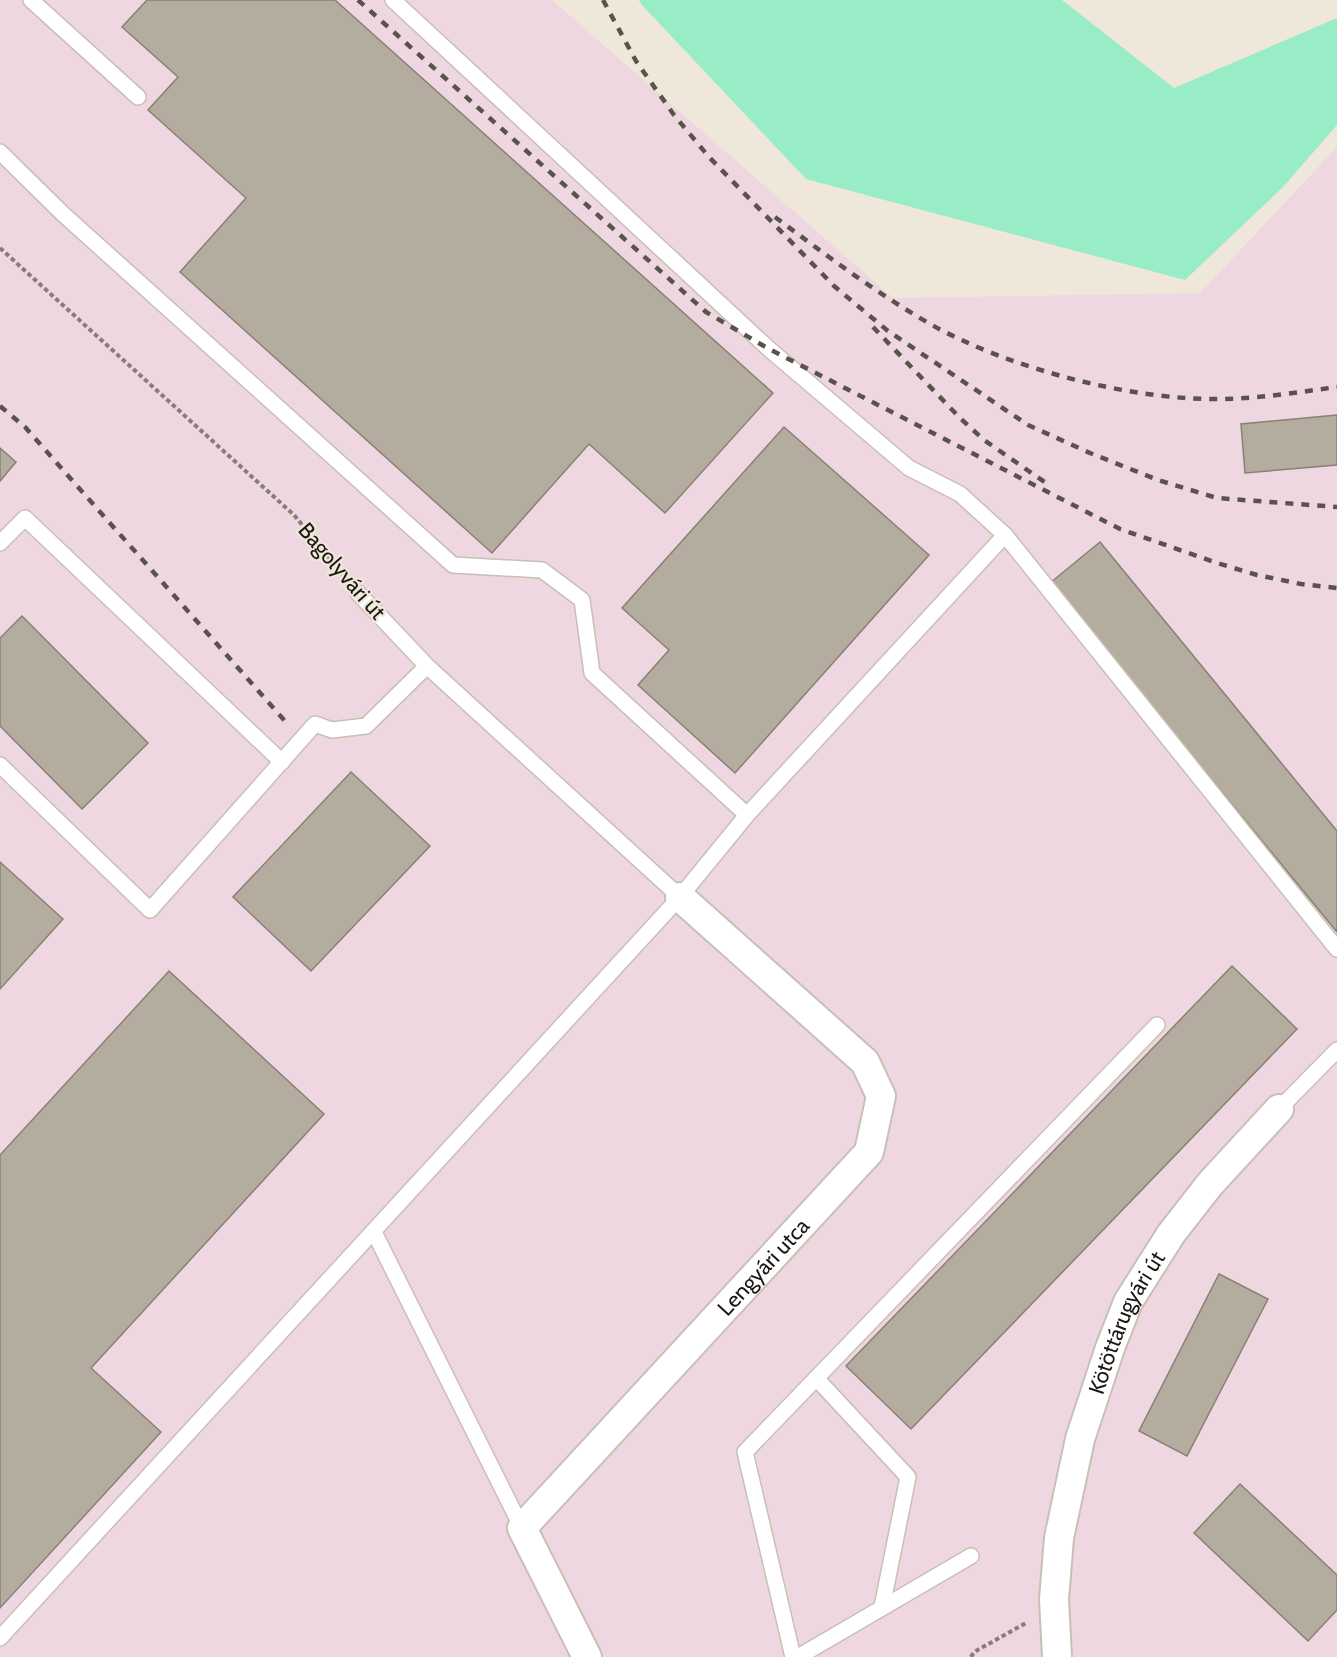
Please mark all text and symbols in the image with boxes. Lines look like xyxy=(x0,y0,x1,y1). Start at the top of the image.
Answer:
street label: Bagolyvári út xyxy=(293,517,392,625)
street label: Lengyári utca xyxy=(712,1212,815,1321)
street label: Kötöttárugyári út xyxy=(1082,1245,1171,1398)

